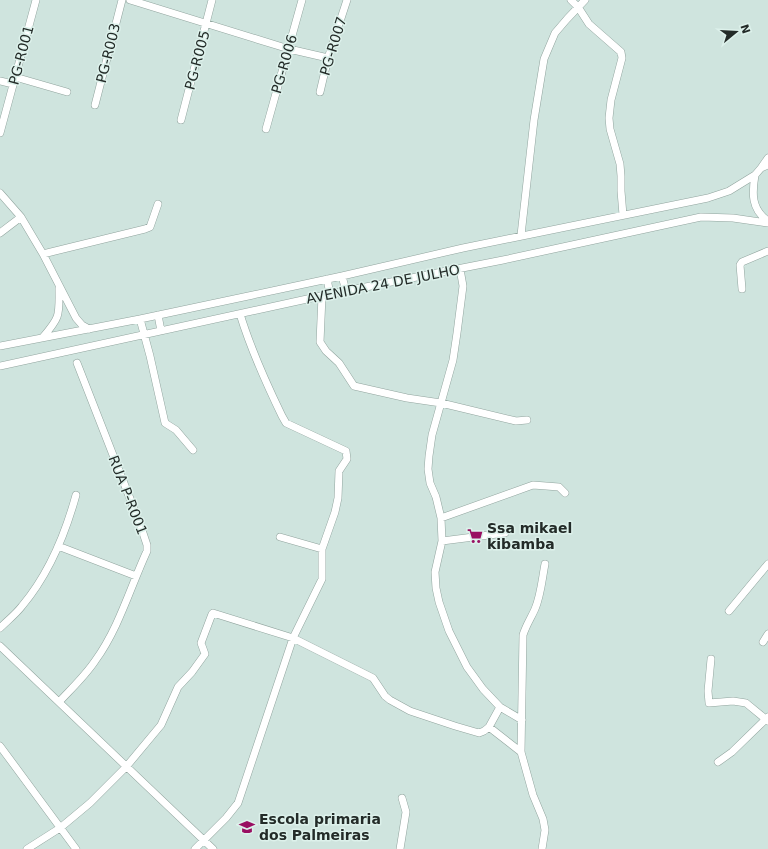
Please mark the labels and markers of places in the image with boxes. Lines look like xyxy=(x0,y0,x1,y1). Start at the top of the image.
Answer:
place label: Ssa mikael kibamba xyxy=(487,520,572,552)
supermarket icon: Ssa mikael kibamba xyxy=(466,527,484,545)
place label: Escola primaria dos Palmeiras xyxy=(259,811,381,843)
school or university icon: Escola primaria dos Palmeiras xyxy=(238,818,256,836)

